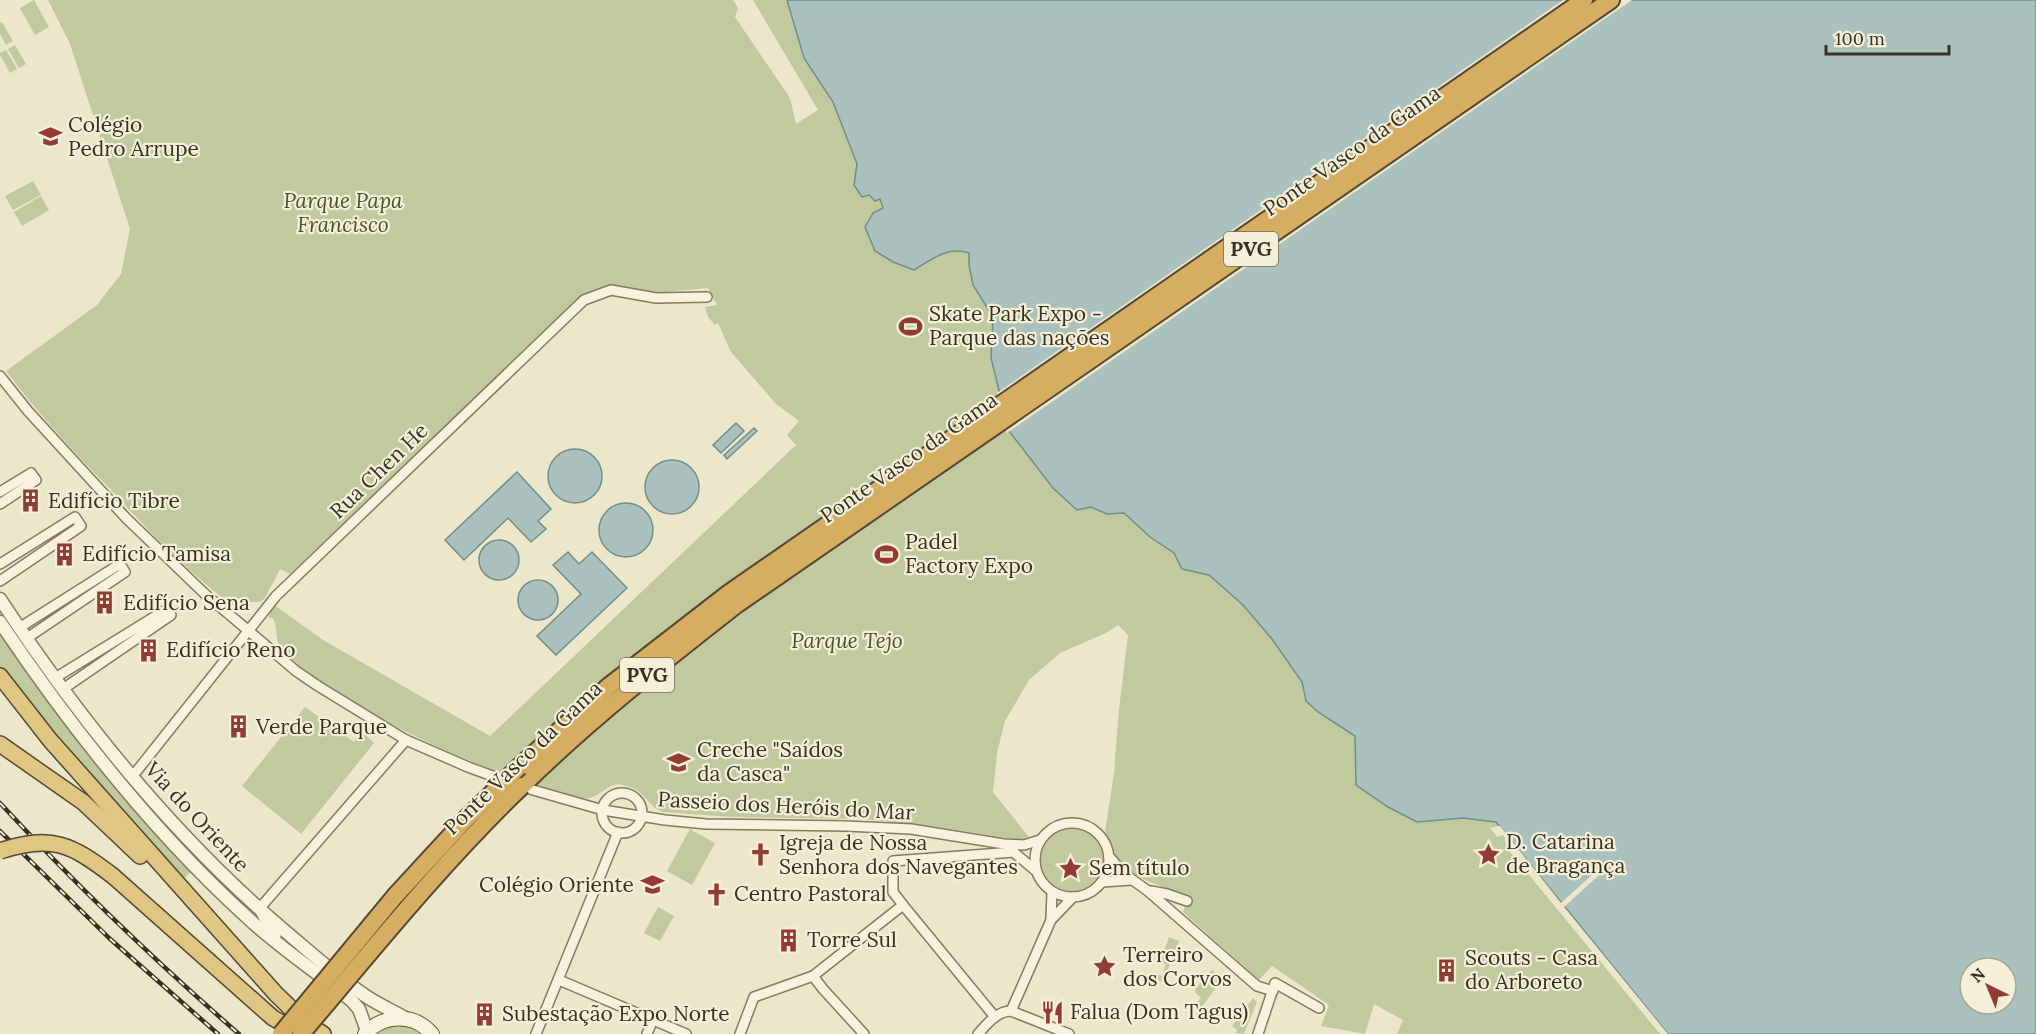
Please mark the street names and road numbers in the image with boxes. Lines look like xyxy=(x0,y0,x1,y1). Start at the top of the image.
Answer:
street label: Ponte Vasco da Gama xyxy=(1258,79,1446,222)
road number: PVG xyxy=(1224,232,1278,266)
street label: Ponte Vasco da Gama xyxy=(815,386,1003,529)
street label: Rua Chen He xyxy=(324,417,433,524)
road number: PVG xyxy=(620,658,674,692)
street label: Ponte Vasco da Gama xyxy=(438,675,608,840)
street label: Via do Oriente xyxy=(139,755,255,877)
street label: Passeio dos Heróis do Mar xyxy=(657,785,915,826)

